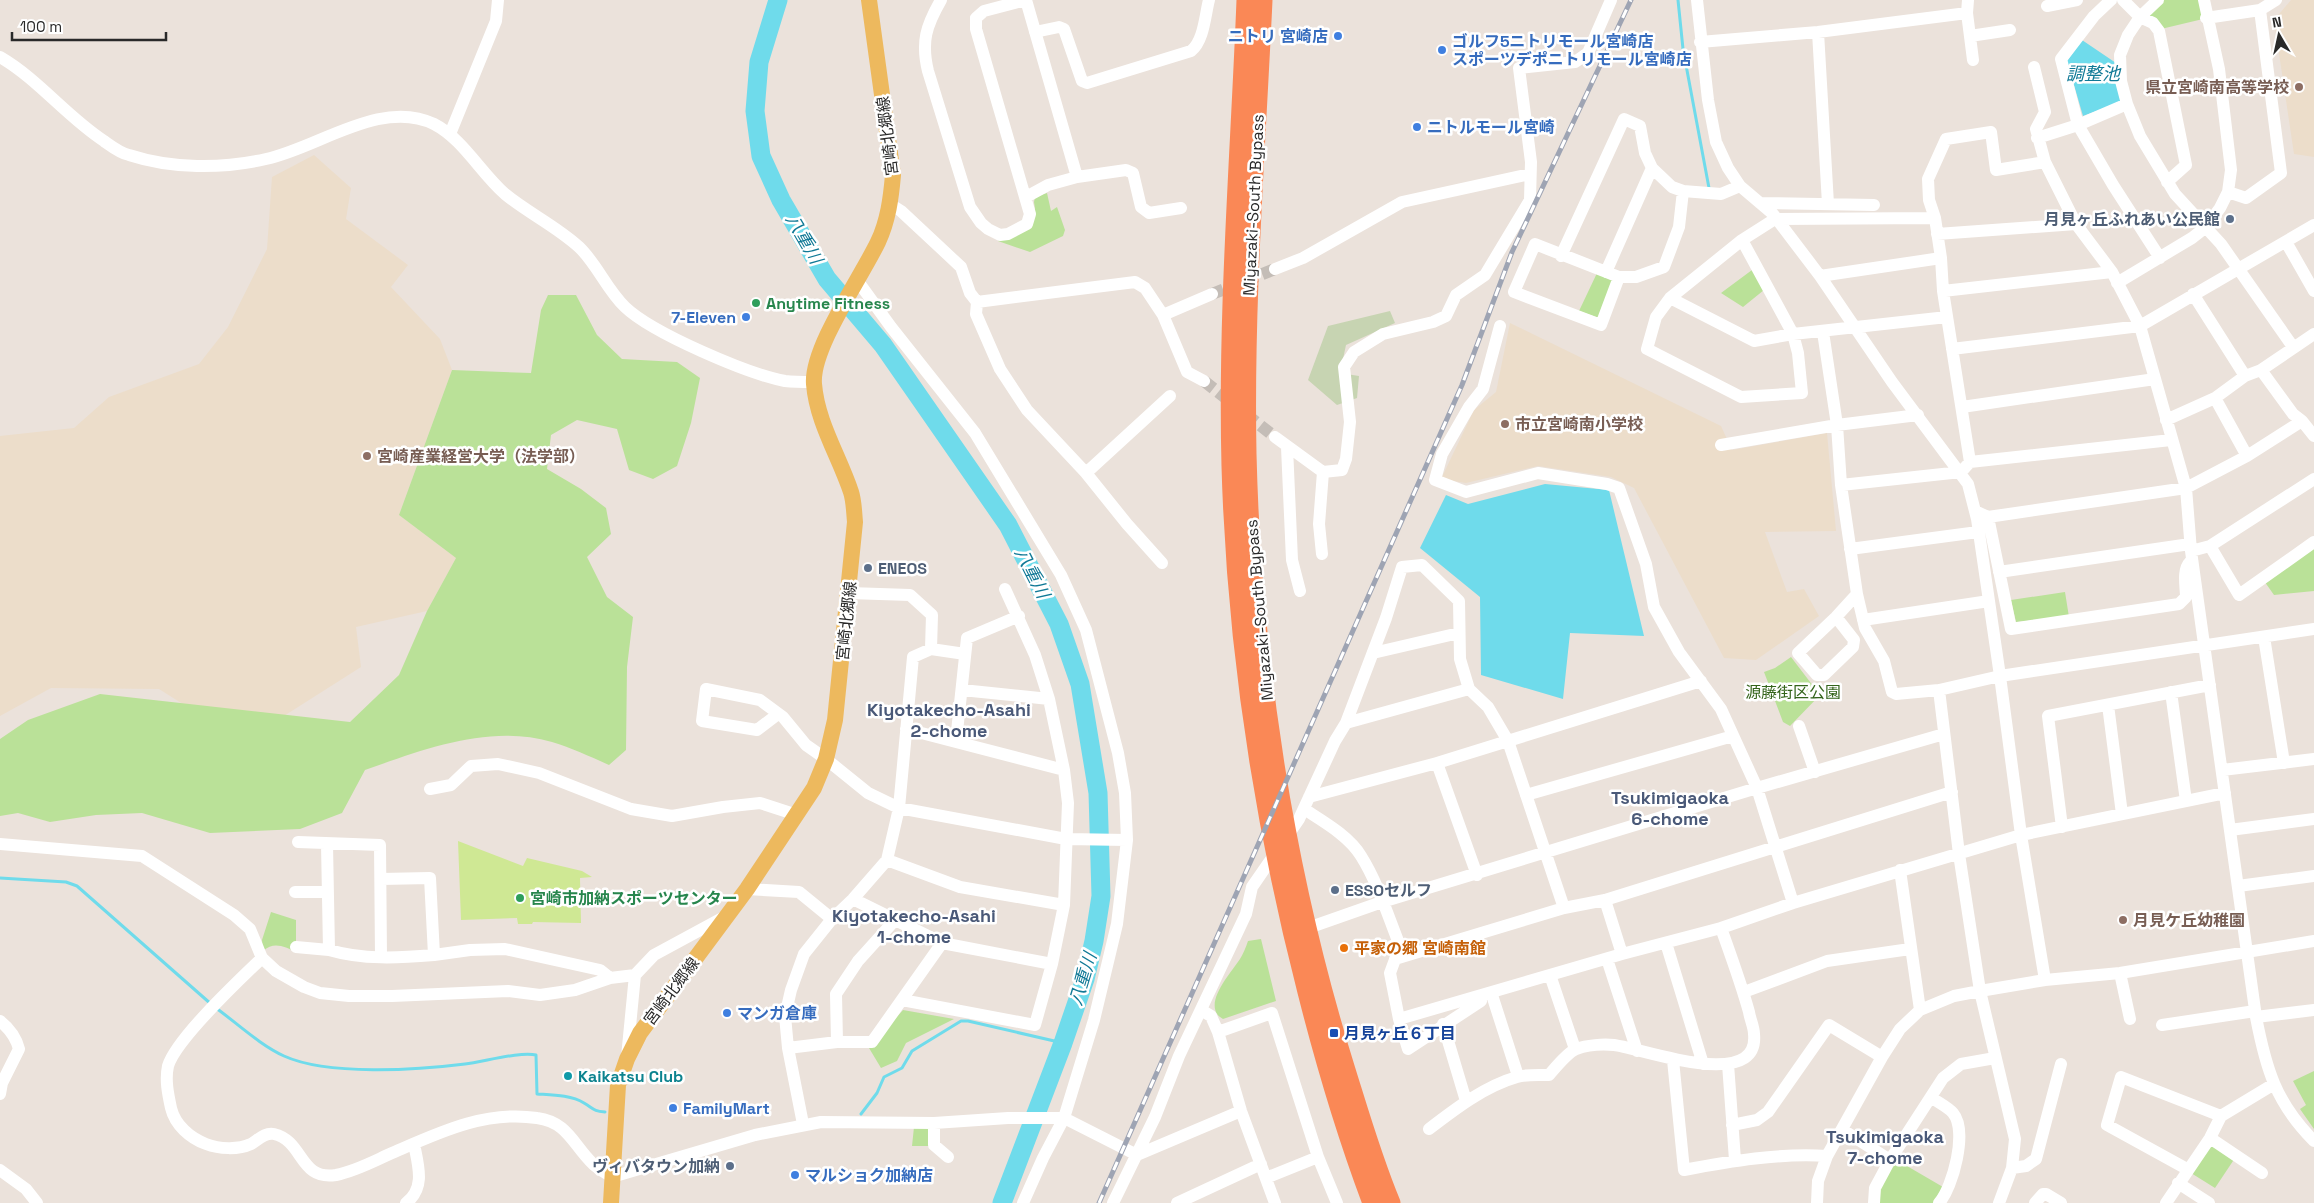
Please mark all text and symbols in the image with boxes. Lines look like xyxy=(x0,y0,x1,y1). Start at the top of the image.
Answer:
scale bar xyxy=(12,10,166,42)
north arrow xyxy=(2254,10,2304,60)
text: N xyxy=(2271,13,2283,32)
text: 100 m xyxy=(20,17,62,36)
place label: ニトリ 宮崎店 xyxy=(1228,26,1328,47)
marker: ニトリ 宮崎店 xyxy=(1332,30,1344,42)
place label: ゴルフ5ニトリモール宮崎店 スポーツデポニトリモール宮崎店 xyxy=(1452,31,1692,70)
marker: ゴルフ5ニトリモール宮崎店 スポーツデポニトリモール宮崎店 xyxy=(1436,44,1448,56)
water label: 調整池 xyxy=(2066,62,2122,85)
place label: 県立宮崎南高等学校 xyxy=(2145,77,2289,98)
marker: 県立宮崎南高等学校 xyxy=(2293,81,2305,93)
street label: 宮崎北郷線 xyxy=(872,95,903,177)
street label: Miyazaki-South Bypass xyxy=(1238,114,1269,296)
place label: ニトルモール宮崎 xyxy=(1427,117,1555,138)
marker: ニトルモール宮崎 xyxy=(1411,121,1423,133)
place label: 月見ヶ丘ふれあい公民館 xyxy=(2044,209,2220,230)
water label: 八重川 xyxy=(781,210,829,270)
marker: 月見ヶ丘ふれあい公民館 xyxy=(2224,213,2236,225)
place label: Anytime Fitness xyxy=(766,293,890,314)
marker: Anytime Fitness xyxy=(750,297,762,309)
place label: 7-Eleven xyxy=(671,307,736,328)
marker: 7-Eleven xyxy=(740,311,752,323)
place label: 市立宮崎南小学校 xyxy=(1515,414,1643,435)
marker: 市立宮崎南小学校 xyxy=(1499,418,1511,430)
place label: 宮崎産業経営大学（法学部） xyxy=(377,446,585,467)
marker: 宮崎産業経営大学（法学部） xyxy=(361,450,373,462)
street label: Miyazaki-South Bypass xyxy=(1241,519,1278,701)
water label: 八重川 xyxy=(1010,543,1056,604)
place label: ENEOS xyxy=(878,558,927,579)
marker: ENEOS xyxy=(862,562,874,574)
street label: 宮崎北郷線 xyxy=(832,580,861,662)
park label: 源藤街区公園 xyxy=(1745,682,1841,703)
district label: Kiyotakecho-Asahi 2-chome xyxy=(867,698,1031,742)
district label: Tsukimigaoka 6-chome xyxy=(1611,786,1730,830)
place label: ESSOセルフ xyxy=(1345,880,1432,901)
marker: ESSOセルフ xyxy=(1329,884,1341,896)
place label: 宮崎市加納スポーツセンター xyxy=(530,888,738,909)
marker: 宮崎市加納スポーツセンター xyxy=(514,892,526,904)
district label: Kiyotakecho-Asahi 1-chome xyxy=(832,904,996,948)
place label: 月見ケ丘幼稚園 xyxy=(2133,910,2245,931)
marker: 月見ケ丘幼稚園 xyxy=(2117,914,2129,926)
place label: 平家の郷 宮崎南館 xyxy=(1354,938,1486,959)
marker: 平家の郷 宮崎南館 xyxy=(1338,942,1350,954)
water label: 八重川 xyxy=(1064,948,1102,1008)
street label: 宮崎北郷線 xyxy=(639,953,704,1030)
place label: マンガ倉庫 xyxy=(737,1003,817,1024)
marker: マンガ倉庫 xyxy=(721,1007,733,1019)
place label: 月見ヶ丘６丁目 xyxy=(1344,1023,1456,1044)
marker: 月見ヶ丘６丁目 xyxy=(1328,1027,1340,1039)
place label: Kaikatsu Club xyxy=(578,1066,683,1087)
marker: Kaikatsu Club xyxy=(562,1070,574,1082)
place label: FamilyMart xyxy=(683,1098,770,1119)
marker: FamilyMart xyxy=(667,1102,679,1114)
district label: Tsukimigaoka 7-chome xyxy=(1826,1125,1945,1169)
place label: ヴィバタウン加納 xyxy=(592,1156,720,1177)
marker: ヴィバタウン加納 xyxy=(724,1160,736,1172)
place label: マルショク加納店 xyxy=(805,1165,933,1186)
marker: マルショク加納店 xyxy=(789,1169,801,1181)

